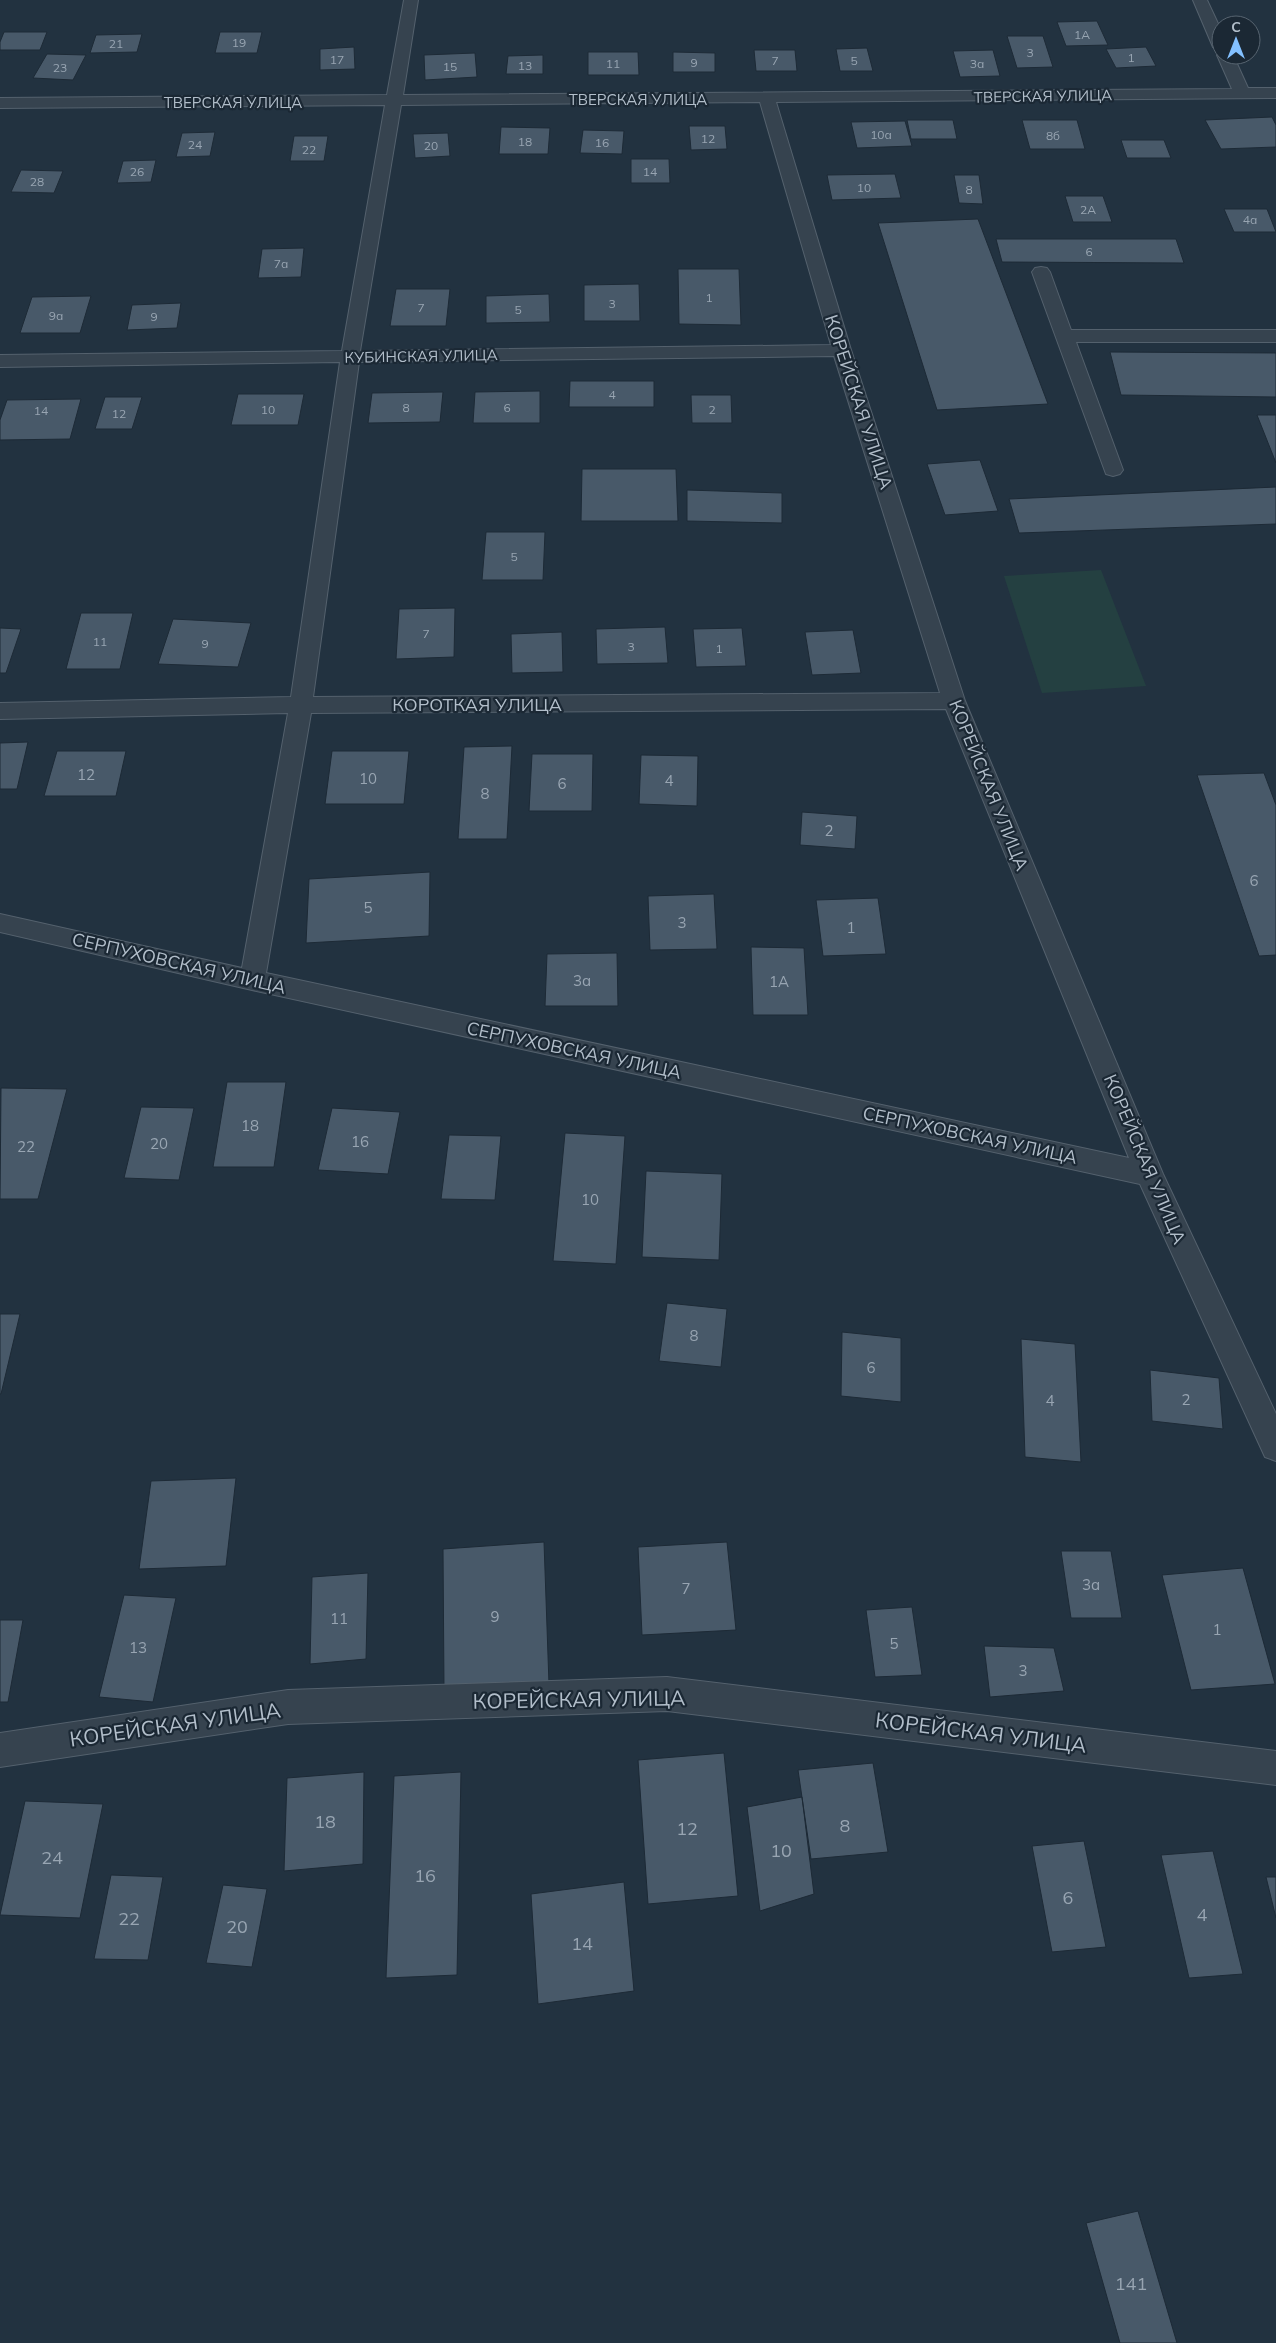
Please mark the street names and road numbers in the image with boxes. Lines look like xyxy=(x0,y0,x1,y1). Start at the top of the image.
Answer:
street label: ТВЕРСКАЯ УЛИЦА xyxy=(974,85,1112,107)
street label: ТВЕРСКАЯ УЛИЦА xyxy=(569,90,707,109)
street label: ТВЕРСКАЯ УЛИЦА xyxy=(164,93,302,112)
street label: КОРЕЙСКАЯ УЛИЦА xyxy=(820,312,898,492)
street label: КУБИНСКАЯ УЛИЦА xyxy=(344,345,498,367)
street label: КОРОТКАЯ УЛИЦА xyxy=(392,693,562,716)
street label: КОРЕЙСКАЯ УЛИЦА xyxy=(944,696,1034,874)
street label: СЕРПУХОВСКАЯ УЛИЦА xyxy=(70,927,288,999)
street label: СЕРПУХОВСКАЯ УЛИЦА xyxy=(465,1016,683,1084)
street label: КОРЕЙСКАЯ УЛИЦА xyxy=(1099,1071,1191,1247)
street label: СЕРПУХОВСКАЯ УЛИЦА xyxy=(861,1101,1079,1169)
street label: КОРЕЙСКАЯ УЛИЦА xyxy=(472,1684,686,1714)
street label: КОРЕЙСКАЯ УЛИЦА xyxy=(68,1696,283,1752)
street label: КОРЕЙСКАЯ УЛИЦА xyxy=(874,1706,1089,1758)

